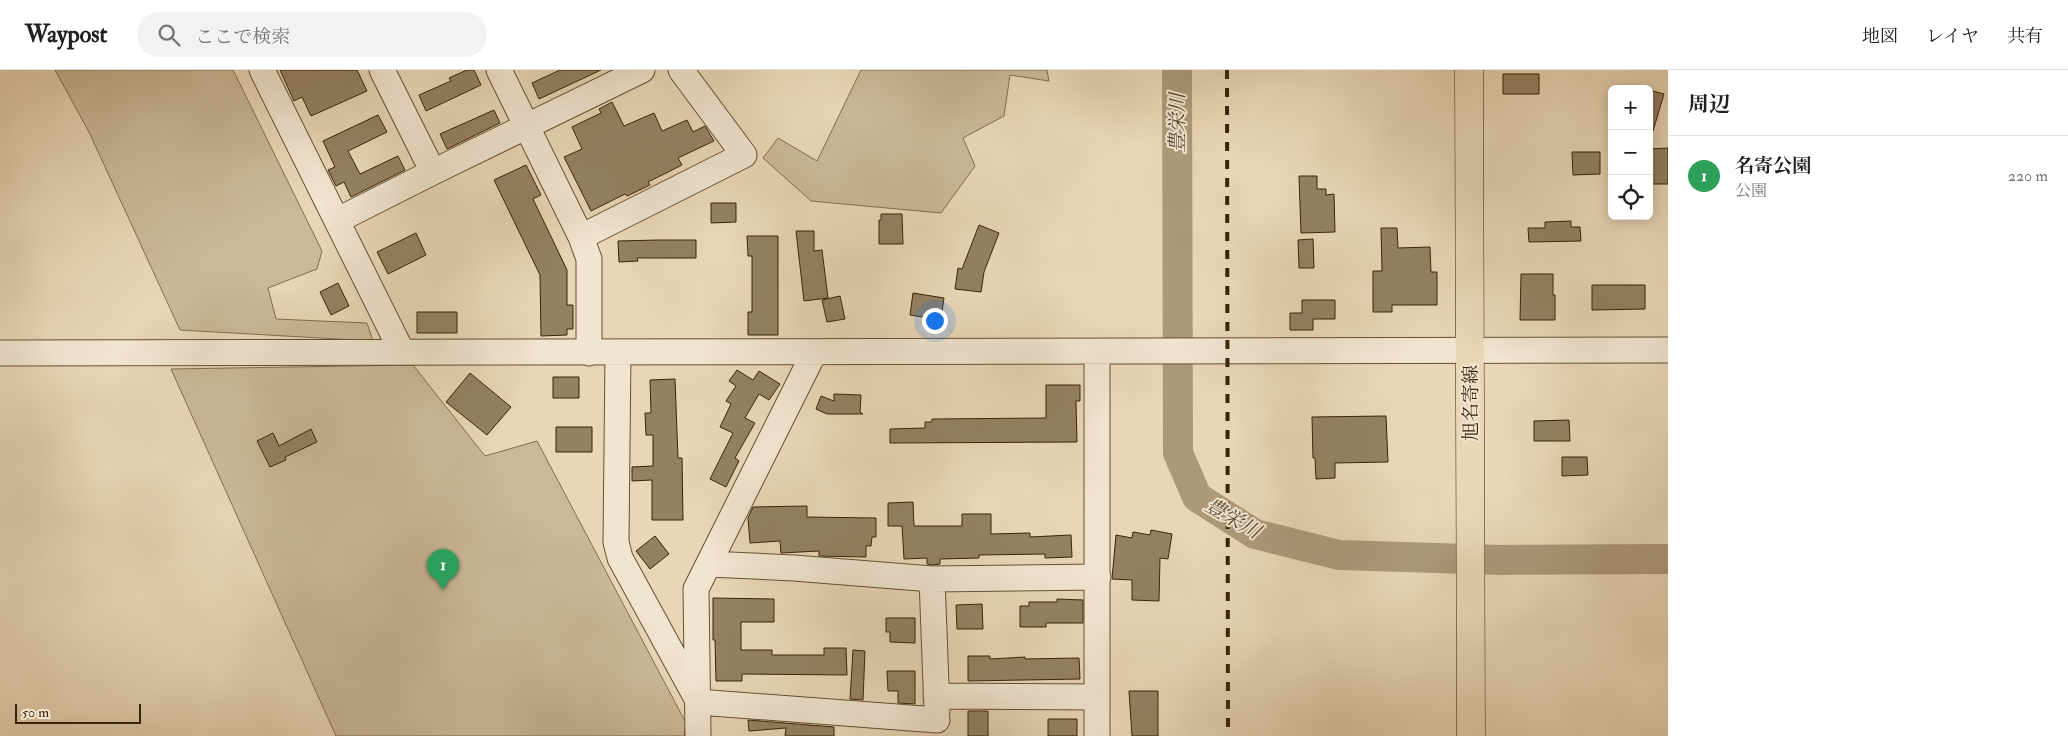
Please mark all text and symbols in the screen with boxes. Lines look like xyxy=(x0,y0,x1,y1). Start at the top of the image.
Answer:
search box xyxy=(137,12,487,57)
text: Waypost xyxy=(25,19,107,50)
icon: search xyxy=(155,21,183,49)
text: ここで検索 xyxy=(195,25,290,49)
text: 地図 xyxy=(1862,25,1898,48)
text: レイヤ xyxy=(1926,25,1979,48)
text: 共有 xyxy=(2007,25,2043,48)
map controls xyxy=(1608,85,1653,220)
button: + xyxy=(1608,85,1653,130)
water label: 豊栄川 xyxy=(1165,91,1190,153)
text: 周辺 xyxy=(1688,91,1730,118)
button: − xyxy=(1608,130,1653,175)
text: 名寄公園 xyxy=(1735,154,1811,178)
text: 1 xyxy=(1701,166,1707,186)
text: 220 m xyxy=(2008,166,2048,186)
button: locate xyxy=(1608,175,1653,220)
text: 公園 xyxy=(1735,181,1767,201)
your location xyxy=(922,308,948,334)
street label: 旭名寄線 xyxy=(1459,365,1483,441)
water label: 豊栄川 xyxy=(1201,493,1267,545)
pin: 1 xyxy=(427,549,459,590)
scale bar xyxy=(15,701,141,724)
text: 50 m xyxy=(22,704,49,721)

